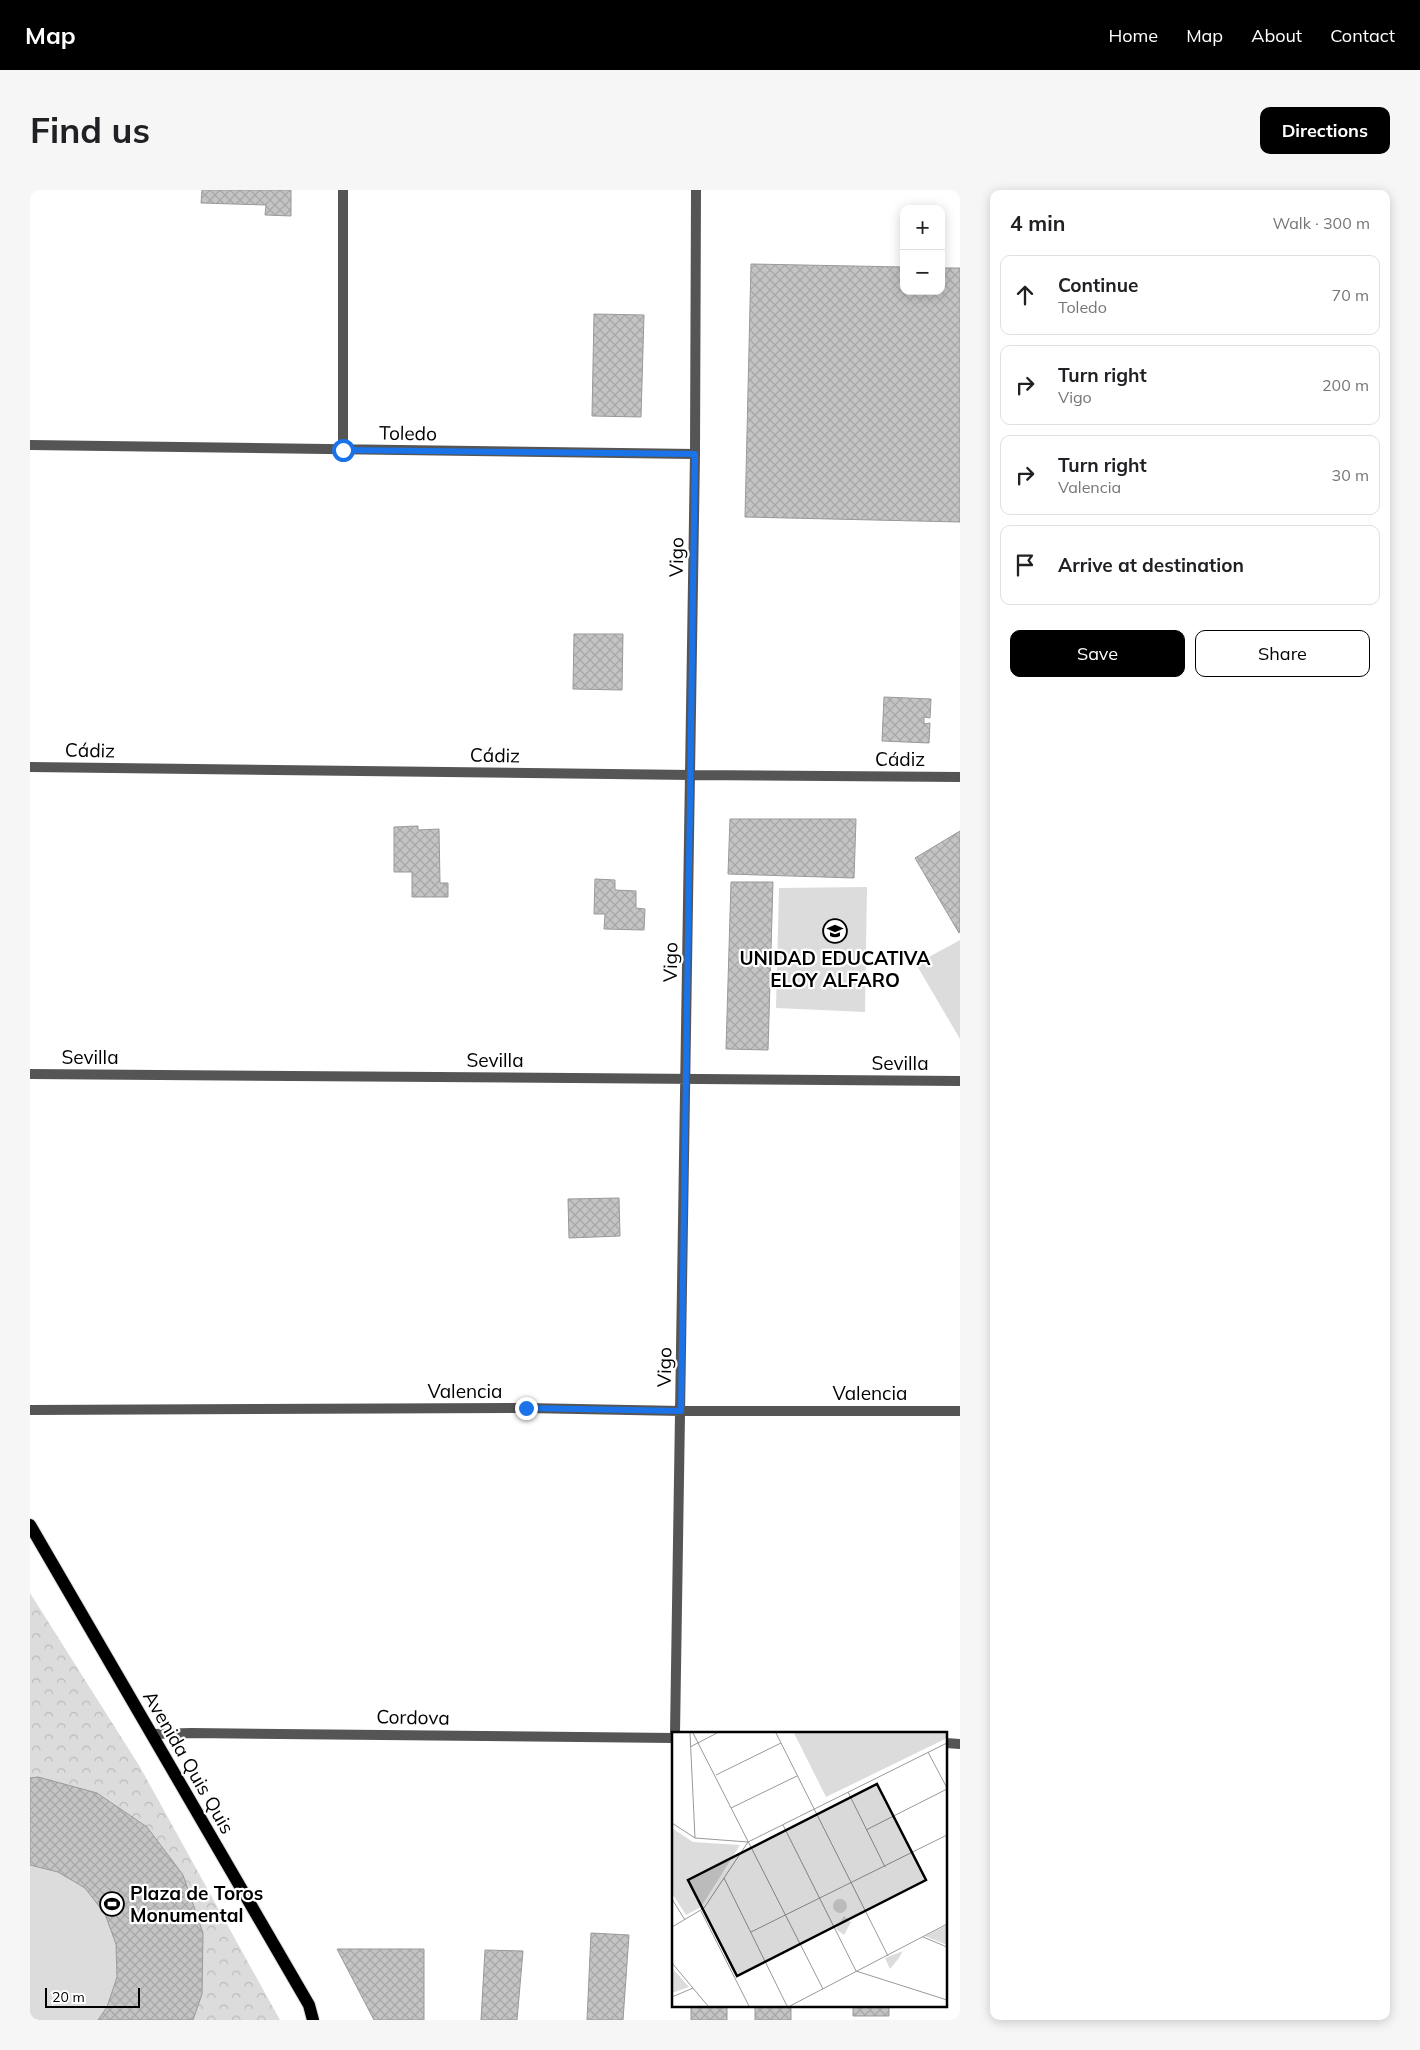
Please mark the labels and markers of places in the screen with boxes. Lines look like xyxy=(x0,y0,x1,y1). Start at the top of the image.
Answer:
school or university icon: UNIDAD EDUCATIVA ELOY ALFARO xyxy=(822,918,848,944)
place label: UNIDAD EDUCATIVA ELOY ALFARO xyxy=(739,946,931,992)
place label: Plaza de Toros Monumental xyxy=(130,1881,263,1927)
sports icon: Plaza de Toros Monumental xyxy=(99,1891,125,1917)

